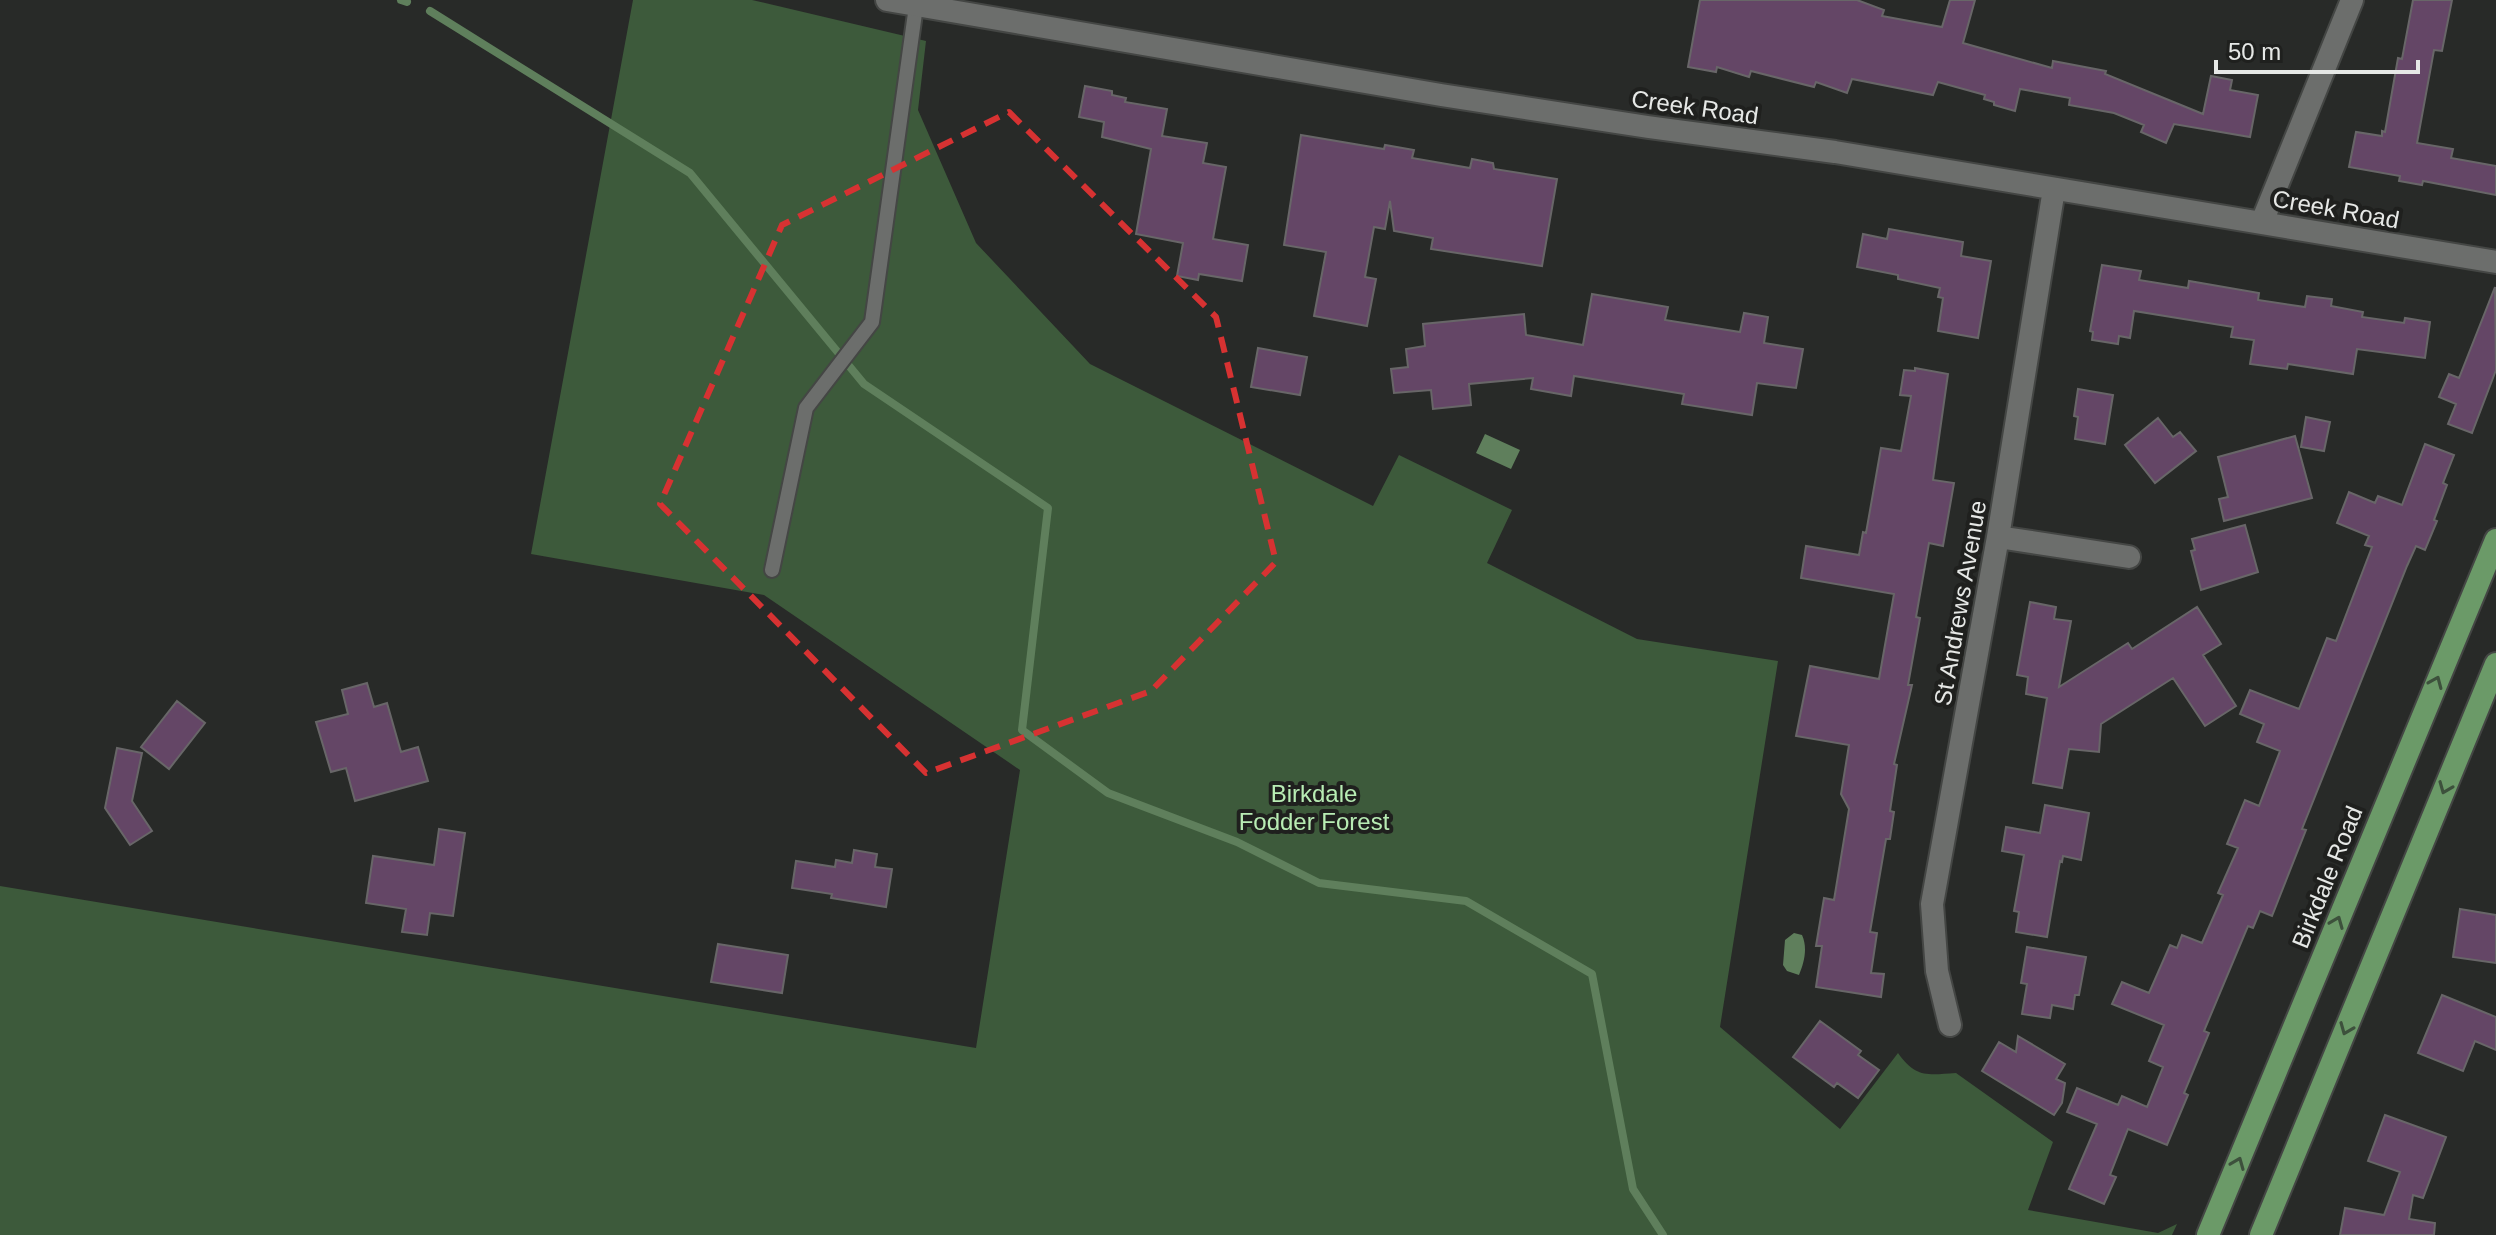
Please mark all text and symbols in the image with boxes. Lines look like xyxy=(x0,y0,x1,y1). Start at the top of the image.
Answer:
scale bar xyxy=(2216,24,2418,74)
text: 50 m xyxy=(2228,38,2281,65)
street label: Creek Road xyxy=(1630,85,1760,129)
street label: Creek Road xyxy=(2271,185,2401,233)
street label: St Andrews Avenue xyxy=(1929,498,1991,708)
one-way arrow xyxy=(2427,676,2443,690)
park label: Birkdale Fodder Forest xyxy=(1239,780,1390,835)
one-way arrow xyxy=(2438,780,2455,794)
street label: Birkdale Road xyxy=(2286,802,2368,952)
one-way arrow xyxy=(2327,916,2344,930)
one-way arrow xyxy=(2340,1021,2356,1035)
one-way arrow xyxy=(2228,1157,2245,1171)

